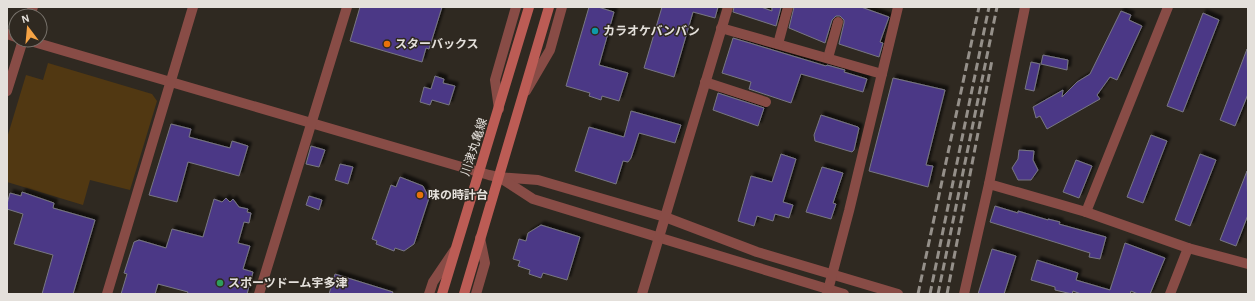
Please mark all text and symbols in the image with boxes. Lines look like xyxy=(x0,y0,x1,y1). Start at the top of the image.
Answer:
north arrow xyxy=(8,8,48,48)
text: N xyxy=(20,13,31,25)
place label: カラオケバンバン xyxy=(603,24,700,37)
marker: カラオケバンバン xyxy=(590,26,600,36)
place label: スターバックス xyxy=(395,37,479,50)
marker: スターバックス xyxy=(382,39,392,49)
street label: 川津丸亀線 xyxy=(458,116,489,177)
place label: 味の時計台 xyxy=(428,188,488,201)
marker: 味の時計台 xyxy=(415,190,425,200)
place label: スポーツドーム宇多津 xyxy=(228,276,347,289)
marker: スポーツドーム宇多津 xyxy=(215,278,225,288)

